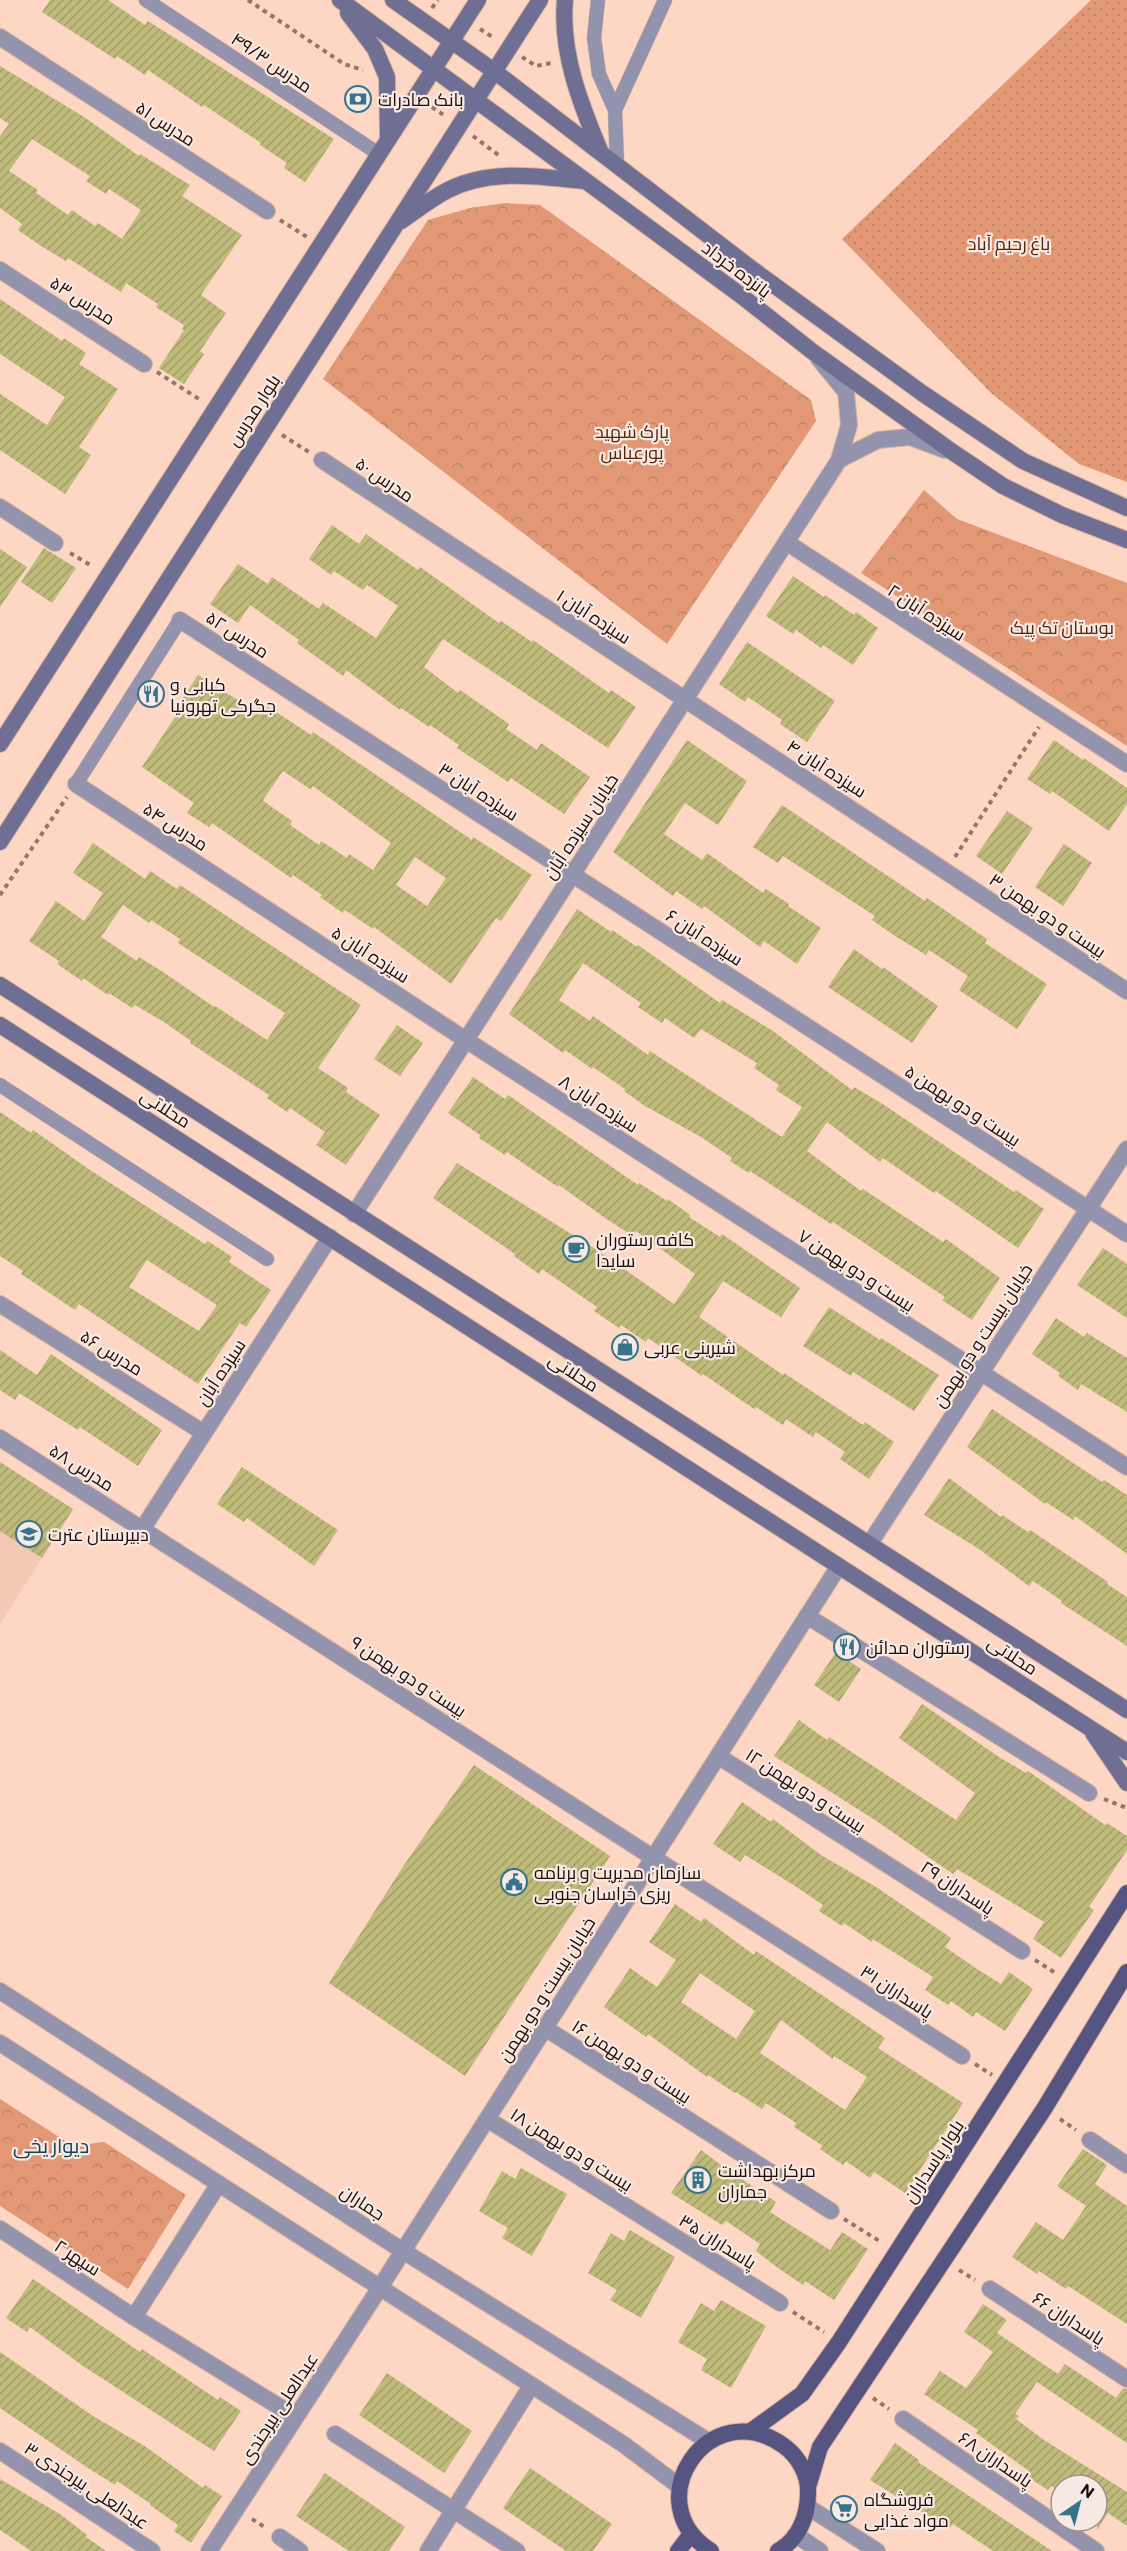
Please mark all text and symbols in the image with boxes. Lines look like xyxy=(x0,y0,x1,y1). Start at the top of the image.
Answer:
street label: مدرس ۴۹/۳ xyxy=(227,27,317,98)
bank icon: بانک صادرات xyxy=(343,84,373,114)
place label: بانک صادرات xyxy=(378,88,464,111)
street label: مدرس ۵۱ xyxy=(132,96,200,151)
park label: باغ رحیم آباد xyxy=(968,232,1050,256)
street label: پانزده خرداد xyxy=(697,236,776,304)
street label: مدرس ۵۳ xyxy=(46,271,120,330)
street label: بلوار مدرس xyxy=(222,370,285,451)
park label: پارک شهید پورعباس xyxy=(595,420,669,465)
street label: مدرس ۵۰ xyxy=(351,452,418,507)
street label: سیزده آبان ۲ xyxy=(884,579,970,646)
street label: سیزده آبان ۱ xyxy=(552,584,635,649)
street label: مدرس ۵۲ xyxy=(202,606,274,663)
park label: بوستان تک پیک xyxy=(1010,616,1114,640)
place label: کبابی و جگرکی تهرونیا xyxy=(170,673,276,717)
restaurant icon: کبابی و جگرکی تهرونیا xyxy=(136,679,166,709)
street label: سیزده آبان ۴ xyxy=(782,734,871,803)
street label: سیزده آبان ۳ xyxy=(434,757,523,826)
street label: خیابان سیزده آبان xyxy=(538,769,623,883)
street label: مدرس ۵۴ xyxy=(139,797,213,856)
street label: بیست و دو بهمن ۳ xyxy=(985,868,1111,963)
street label: سیزده آبان ۶ xyxy=(662,904,748,971)
street label: سیزده آبان ۵ xyxy=(327,921,414,988)
street label: بیست و دو بهمن ۵ xyxy=(900,1059,1025,1151)
street label: سیزده آبان ۸ xyxy=(555,1069,643,1138)
street label: محلاتی xyxy=(136,1084,195,1133)
street label: بیست و دو بهمن ۷ xyxy=(794,1224,920,1317)
place label: کافه رستوران سایدا xyxy=(596,1228,694,1271)
cafe icon: کافه رستوران سایدا xyxy=(561,1234,591,1264)
street label: خیابان بیست و دو بهمن xyxy=(927,1259,1037,1411)
street label: مدرس ۵۶ xyxy=(76,1324,147,1381)
shop icon: شیرینی عربی xyxy=(610,1332,640,1362)
street label: سیزده آبان xyxy=(190,1334,251,1410)
place label: شیرینی عربی xyxy=(644,1336,736,1359)
street label: محلاتی xyxy=(544,1348,603,1397)
street label: مدرس ۵۸ xyxy=(45,1439,118,1496)
school or university icon: دبیرستان عترت xyxy=(14,1519,44,1549)
place label: دبیرستان عترت xyxy=(48,1523,149,1546)
street label: بیست و دو بهمن ۹ xyxy=(347,1631,471,1722)
street label: محلاتی xyxy=(983,1631,1042,1680)
restaurant icon: رستوران مدائن xyxy=(832,1632,862,1662)
place label: رستوران مدائن xyxy=(866,1636,970,1659)
street label: بیست و دو بهمن ۱۲ xyxy=(741,1743,870,1838)
street label: پاسداران ۲۹ xyxy=(916,1855,999,1921)
place label: سازمان مدیریت و برنامه ریزی خراسان جنوبی xyxy=(534,1861,701,1905)
public building icon: سازمان مدیریت و برنامه ریزی خراسان جنوبی xyxy=(499,1867,529,1897)
street label: خیابان بیست و دو بهمن xyxy=(493,1913,600,2066)
street label: پاسداران ۳۱ xyxy=(855,1959,938,2024)
street label: بیست و دو بهمن ۱۶ xyxy=(568,2014,696,2109)
street label: بیست و دو بهمن ۱۸ xyxy=(506,2102,637,2196)
street label: بلوار پاسداران xyxy=(898,2115,970,2208)
district label: دیوار یخی xyxy=(13,2133,89,2159)
place label: مرکز بهداشت جماران xyxy=(718,2159,816,2203)
building icon: مرکز بهداشت جماران xyxy=(683,2165,713,2195)
street label: جماران xyxy=(336,2179,390,2225)
street label: پاسداران ۳۵ xyxy=(674,2209,761,2275)
street label: سپهر ۲ xyxy=(50,2234,105,2281)
street label: پاسداران ۶۶ xyxy=(1028,2287,1109,2351)
street label: عبدالعلی بیرجندی xyxy=(234,2348,323,2468)
street label: پاسداران ۶۸ xyxy=(954,2426,1037,2493)
street label: عبدالعلی بیرجندی ۳ xyxy=(20,2437,153,2534)
north arrow xyxy=(1049,2473,1109,2533)
text: N xyxy=(1078,2479,1098,2502)
place label: فروشگاه مواد غذایی xyxy=(864,2488,949,2532)
supermarket icon: فروشگاه مواد غذایی xyxy=(829,2494,859,2524)

